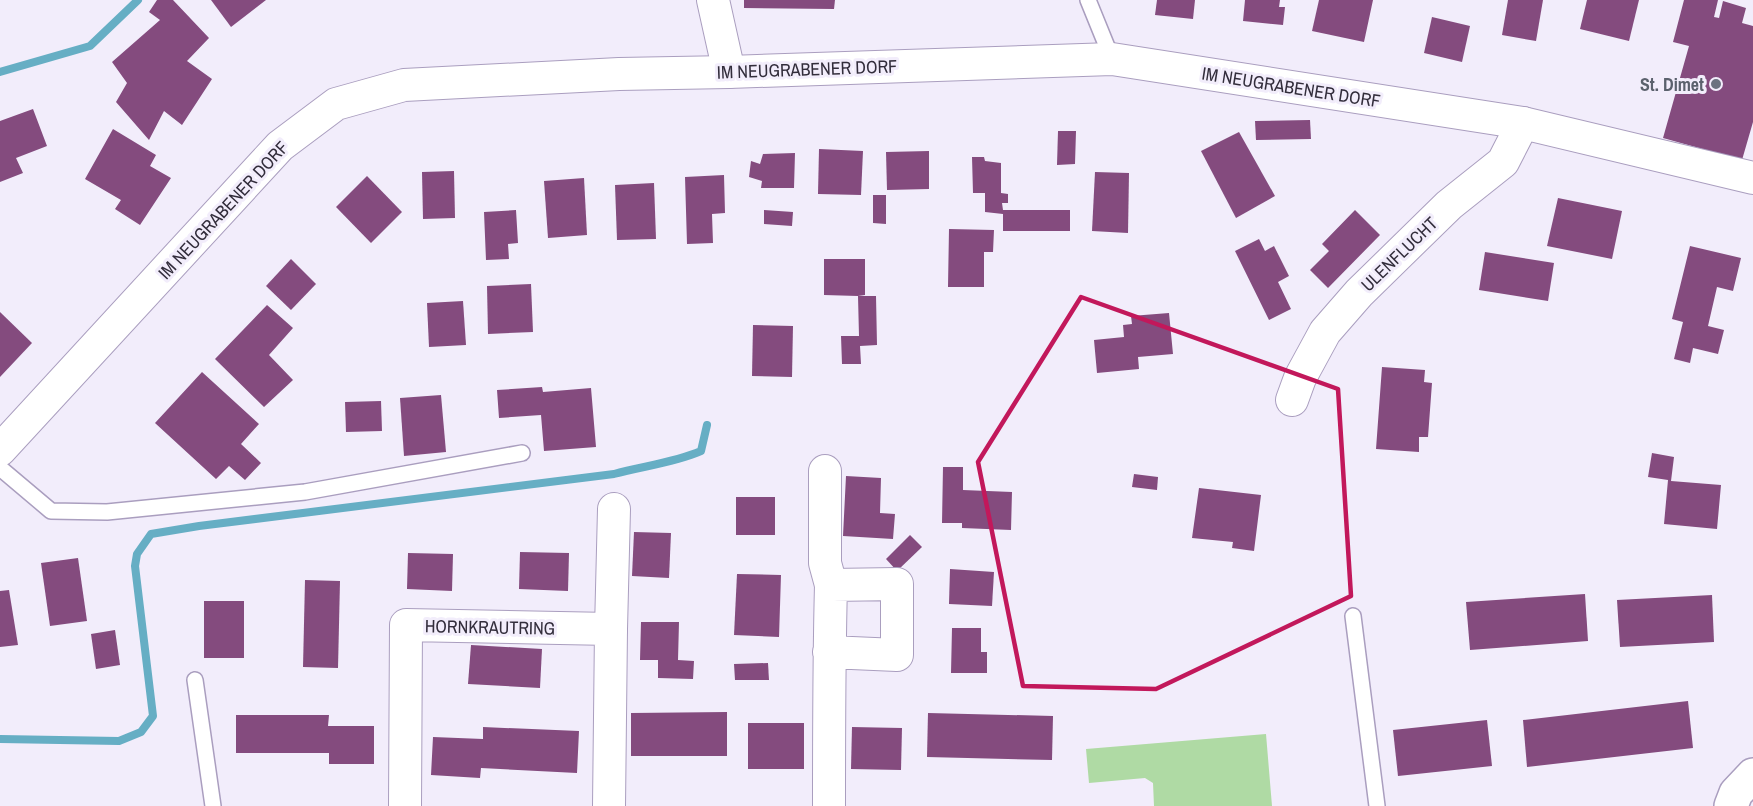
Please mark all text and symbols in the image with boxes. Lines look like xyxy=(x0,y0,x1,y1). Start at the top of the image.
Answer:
street label: IM NEUGRABENER DORF xyxy=(716,53,898,85)
street label: IM NEUGRABENER DORF xyxy=(1200,61,1382,113)
place label: St. Dimet xyxy=(1640,72,1704,97)
marker: St. Dimet xyxy=(1709,77,1723,91)
street label: IM NEUGRABENER DORF xyxy=(152,135,294,285)
street label: ULENFLUCHT xyxy=(1355,211,1443,297)
street label: HORNKRAUTRING xyxy=(425,613,555,641)

